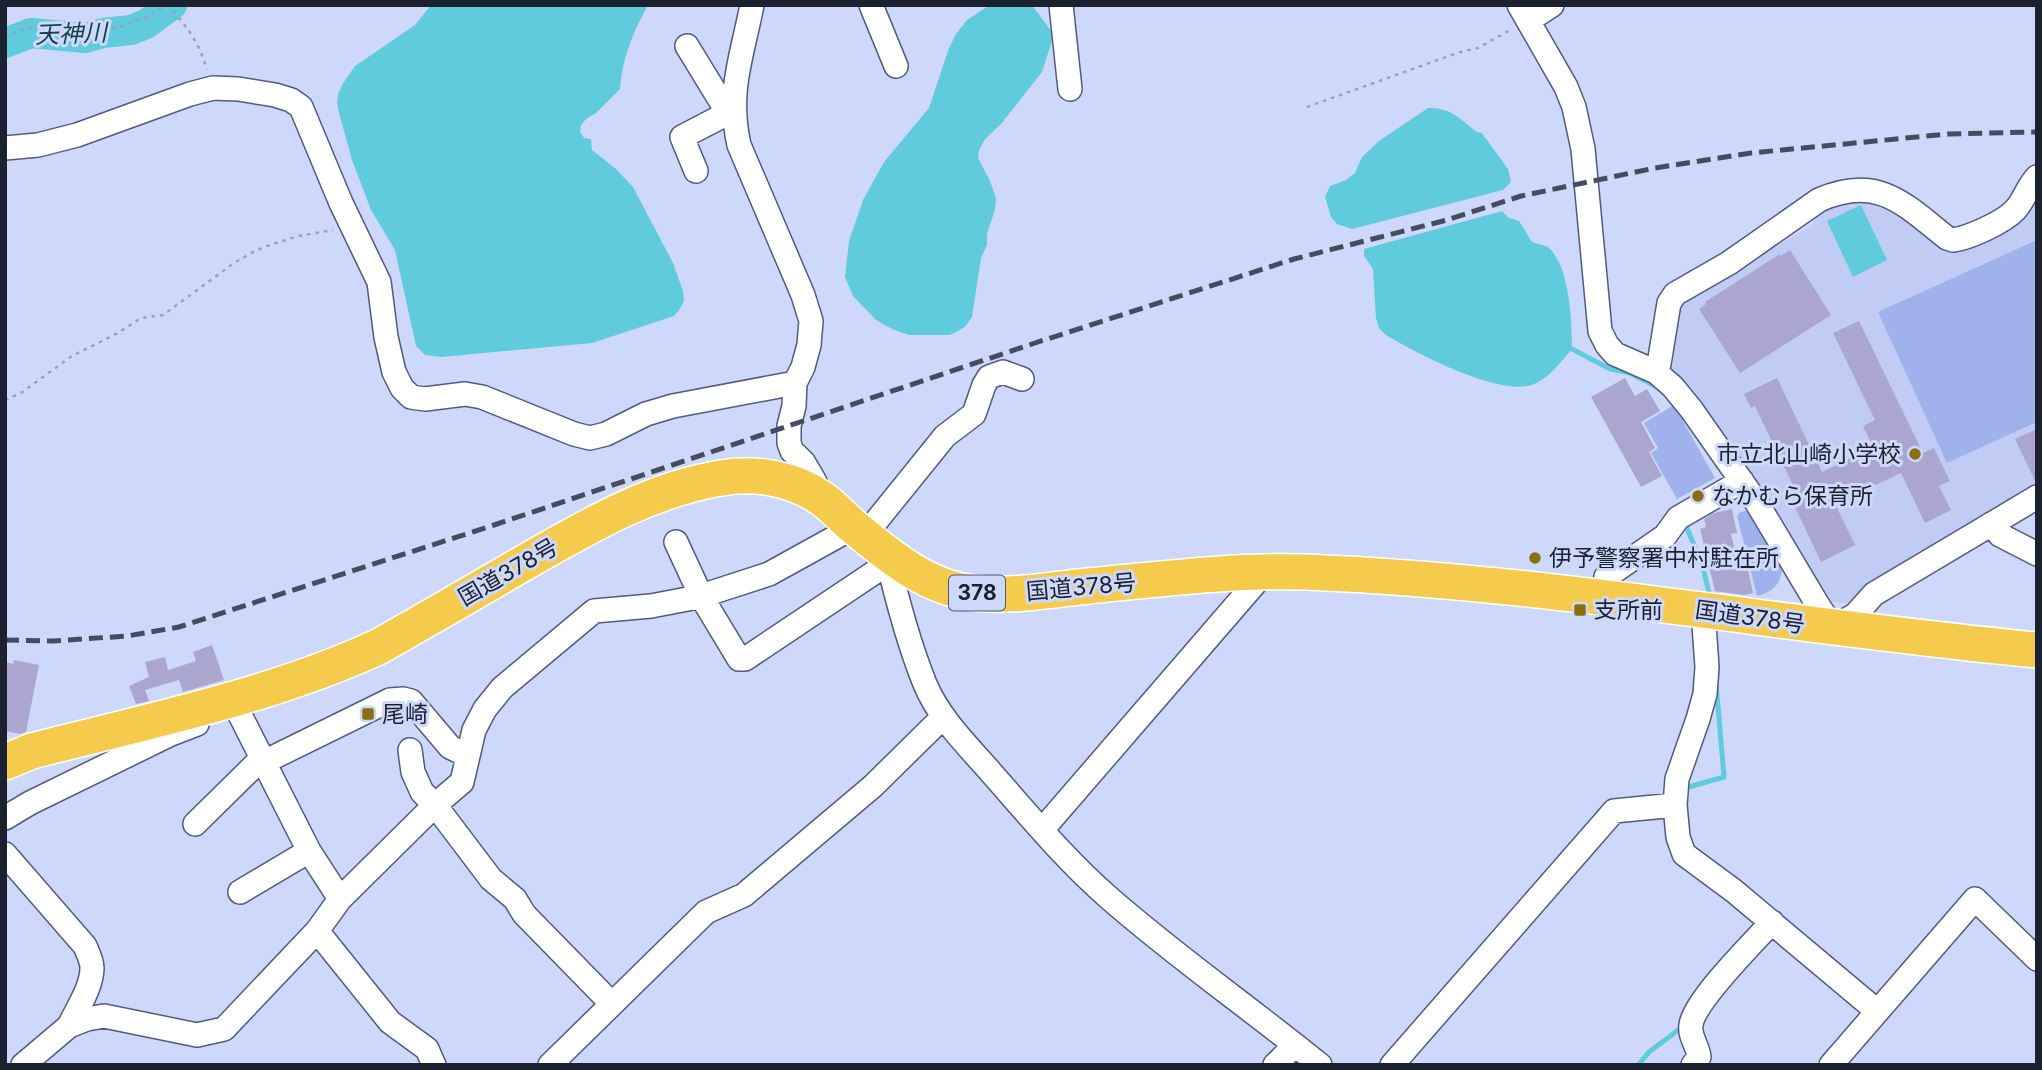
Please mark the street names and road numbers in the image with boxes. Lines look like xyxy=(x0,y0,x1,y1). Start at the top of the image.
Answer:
street label: 国道378号 xyxy=(453,532,563,612)
street label: 国道378号 xyxy=(1025,568,1137,606)
road number: 378 xyxy=(949,576,1005,610)
street label: 国道378号 xyxy=(1694,595,1806,639)

